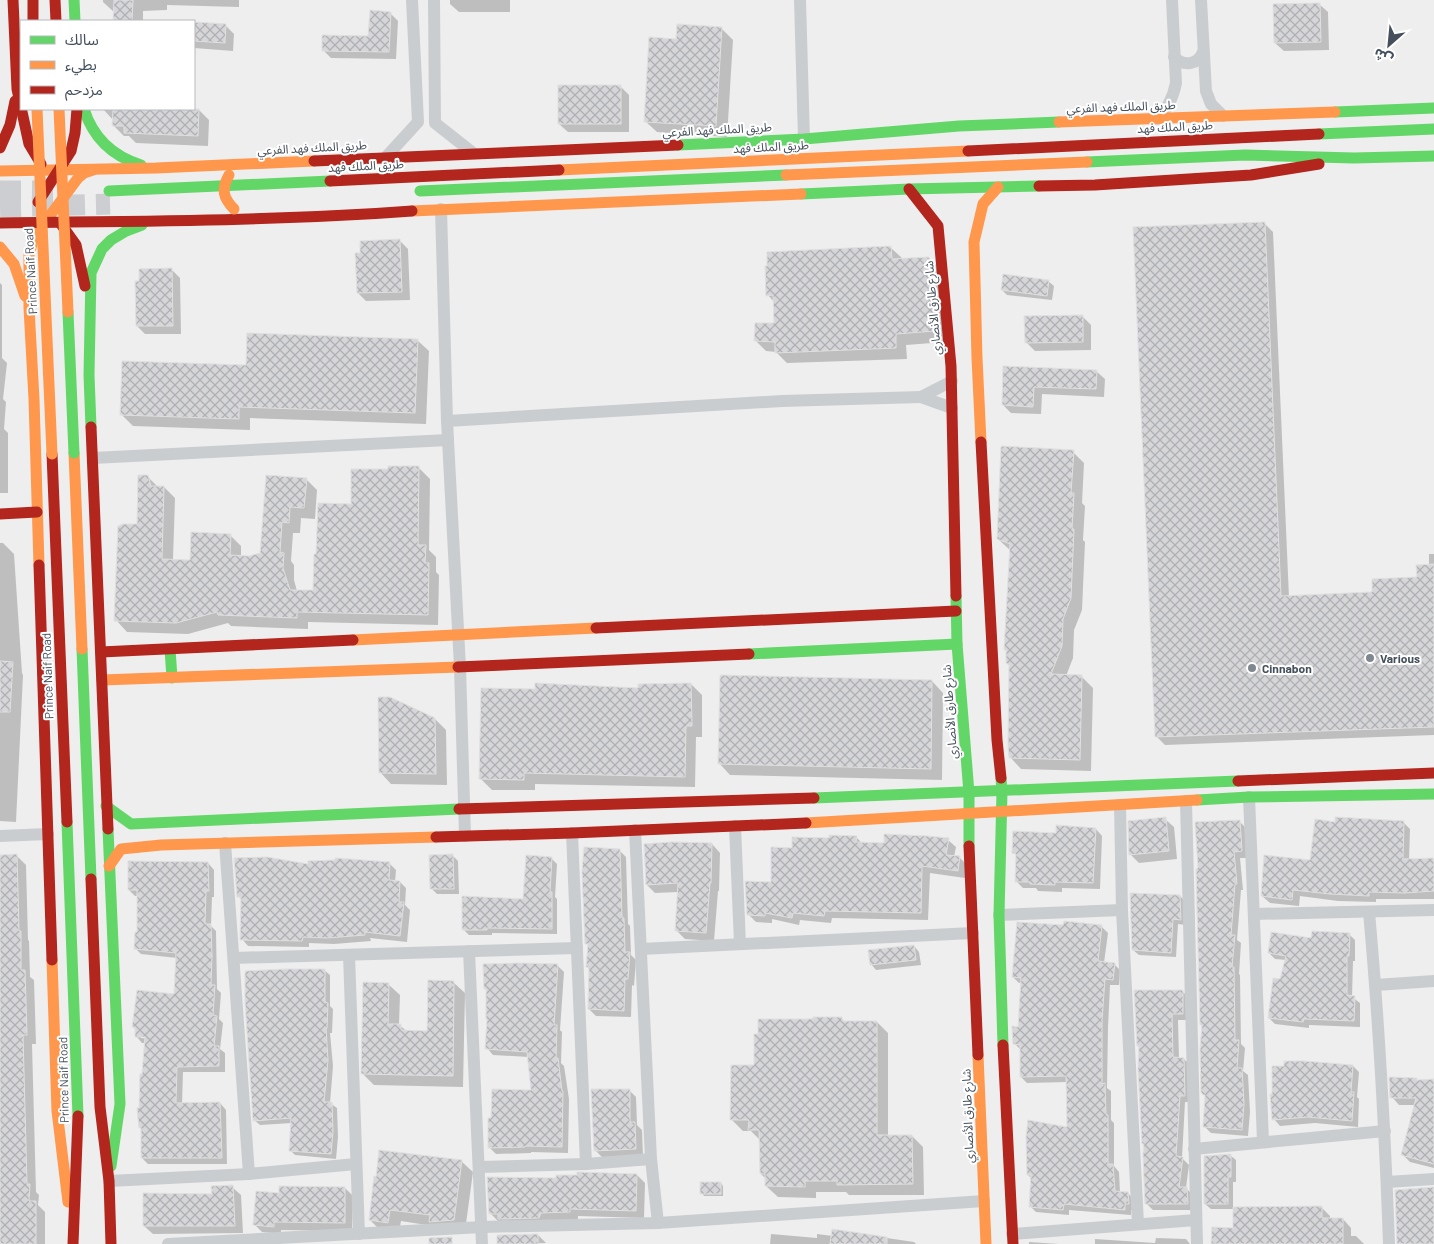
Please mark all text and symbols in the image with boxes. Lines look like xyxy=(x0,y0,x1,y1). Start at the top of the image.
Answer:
legend xyxy=(20,20,195,110)
north arrow xyxy=(1364,20,1414,70)
text: سالك xyxy=(65,30,99,48)
text: ش xyxy=(1370,45,1395,69)
text: بطيء xyxy=(65,55,97,76)
text: مزدحم xyxy=(65,80,103,101)
street label: طريق الملك فهد الفرعي xyxy=(1066,97,1176,119)
street label: طريق الملك فهد xyxy=(1137,117,1213,137)
street label: طريق الملك فهد الفرعي xyxy=(662,119,772,143)
street label: طريق الملك فهد الفرعي xyxy=(257,137,367,161)
street label: طريق الملك فهد xyxy=(733,137,809,157)
street label: طريق الملك فهد xyxy=(328,156,404,176)
street label: Prince Naif Road xyxy=(21,227,39,315)
street label: شارع طارق الأنصاري xyxy=(921,260,947,356)
street label: Prince Naif Road xyxy=(38,633,56,719)
place label: Various xyxy=(1380,651,1420,665)
marker: Various xyxy=(1364,652,1376,664)
place label: Cinnabon xyxy=(1262,661,1312,675)
marker: Cinnabon xyxy=(1246,662,1258,674)
street label: شارع طارق الأنصاري xyxy=(939,664,963,760)
street label: Prince Naif Road xyxy=(55,1037,71,1123)
street label: شارع طارق الأنصاري xyxy=(958,1068,979,1164)

